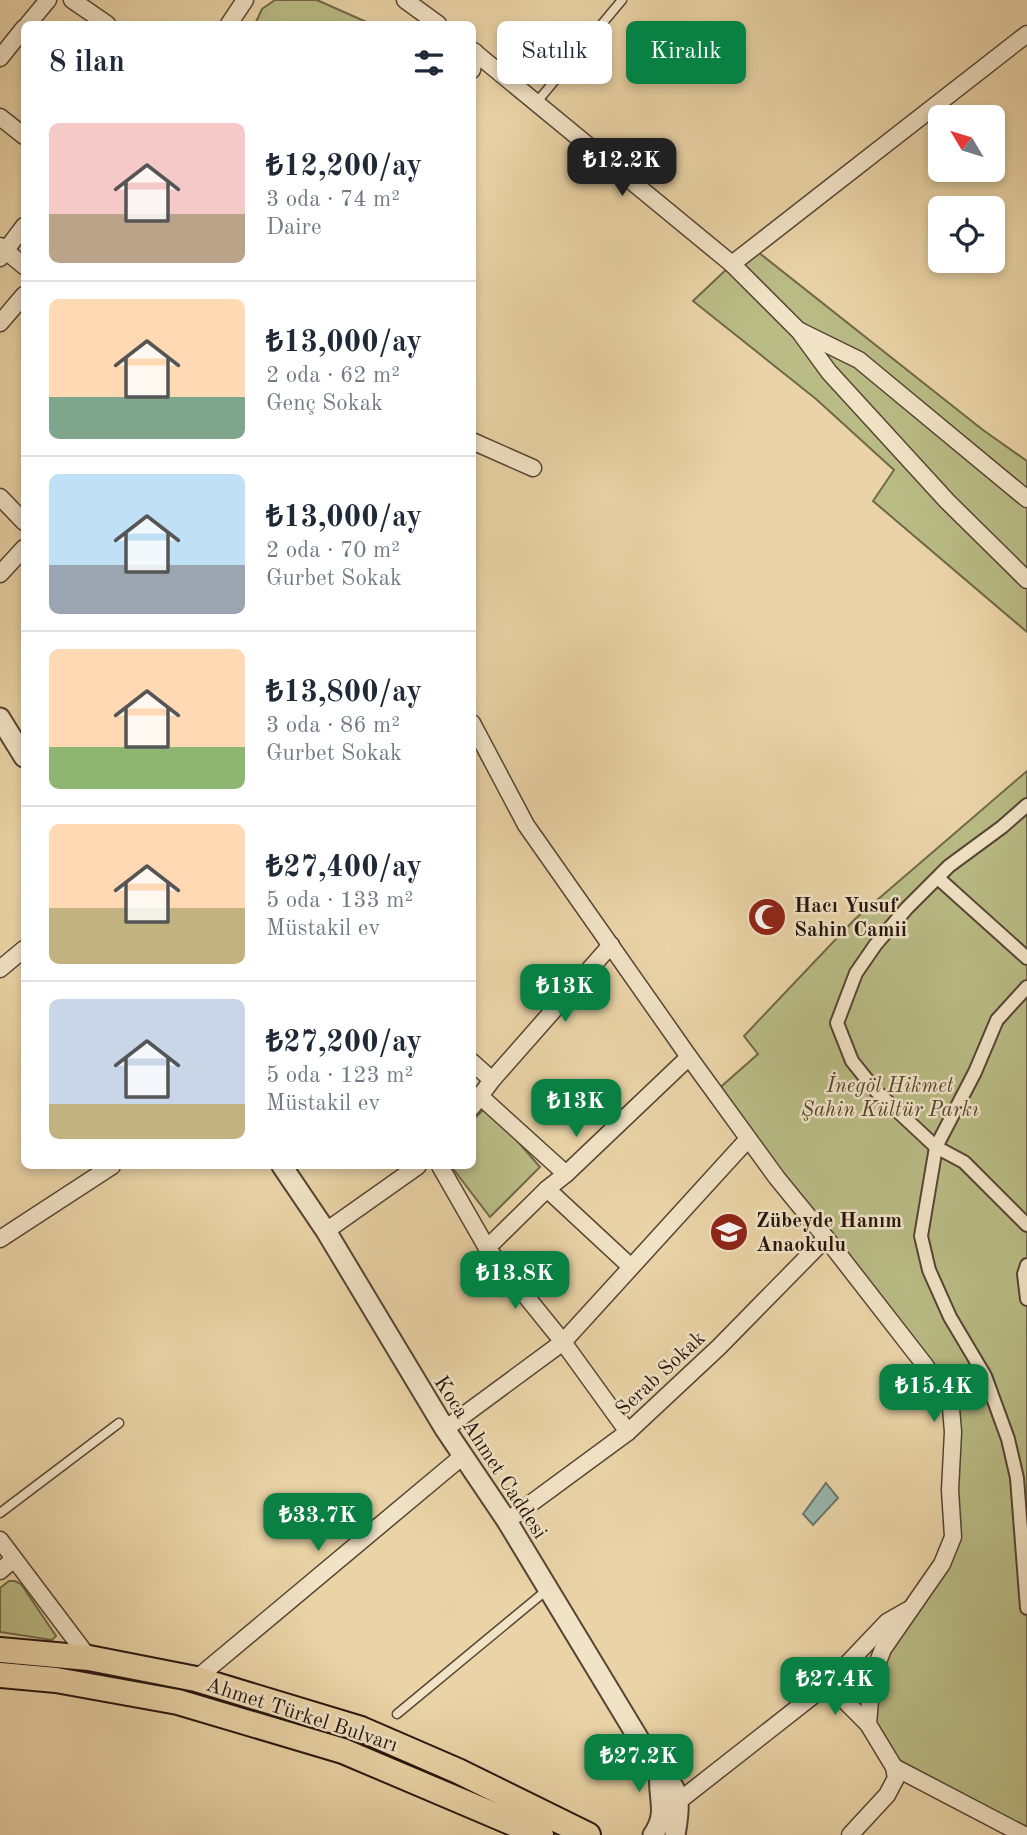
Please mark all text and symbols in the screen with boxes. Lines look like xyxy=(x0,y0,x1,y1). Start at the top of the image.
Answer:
chip: Satılık xyxy=(497,21,612,84)
chip: Kiralık xyxy=(626,21,746,84)
icon: filters xyxy=(410,44,448,82)
text: 8 ilan xyxy=(49,48,125,78)
north arrow xyxy=(928,105,1004,182)
map controls xyxy=(928,105,1005,273)
pin: ₺12.2K xyxy=(565,138,679,198)
text: ₺12.2K xyxy=(583,149,661,172)
icon: home xyxy=(105,151,189,235)
text: ₺12,200/ay xyxy=(266,152,422,182)
text: 3 oda · 74 m² xyxy=(266,188,400,211)
button: locate xyxy=(928,196,1005,273)
text: Daire xyxy=(266,216,322,239)
icon: home xyxy=(105,327,189,411)
text: ₺13,000/ay xyxy=(266,328,422,358)
text: 2 oda · 62 m² xyxy=(266,364,400,387)
text: Genç Sokak xyxy=(266,392,383,415)
icon: home xyxy=(105,502,189,586)
text: ₺13,000/ay xyxy=(266,503,422,533)
text: 2 oda · 70 m² xyxy=(266,539,400,562)
text: Gurbet Sokak xyxy=(266,567,402,590)
icon: home xyxy=(105,677,189,761)
text: ₺13,800/ay xyxy=(266,678,422,708)
text: 3 oda · 86 m² xyxy=(266,714,400,737)
text: Gurbet Sokak xyxy=(266,742,402,765)
icon: home xyxy=(105,852,189,936)
text: ₺27,400/ay xyxy=(266,853,422,883)
text: 5 oda · 133 m² xyxy=(266,889,413,912)
mosque icon: Hacı Yusuf Sahin Camii xyxy=(746,896,788,938)
place label: Hacı Yusuf Sahin Camii xyxy=(794,896,907,941)
text: Müstakil ev xyxy=(266,917,381,940)
pin: ₺13K xyxy=(524,964,606,1024)
text: ₺13K xyxy=(536,975,594,998)
icon: home xyxy=(105,1027,189,1111)
text: ₺27,200/ay xyxy=(266,1028,422,1058)
text: 5 oda · 123 m² xyxy=(266,1064,413,1087)
park label: İnegöl Hikmet Şahin Kültür Parkı xyxy=(801,1072,979,1121)
pin: ₺13K xyxy=(535,1080,617,1139)
text: ₺13K xyxy=(547,1090,605,1113)
text: Müstakil ev xyxy=(266,1092,381,1115)
school or university icon: Zübeyde Hanım Anaokulu xyxy=(708,1211,750,1253)
place label: Zübeyde Hanım Anaokulu xyxy=(756,1211,902,1256)
pin: ₺13.8K xyxy=(458,1252,572,1311)
text: ₺13.8K xyxy=(476,1262,554,1285)
street label: Serab Sokak xyxy=(612,1328,710,1421)
pin: ₺15.4K xyxy=(877,1364,991,1424)
street label: Koca Ahmet Caddesi xyxy=(429,1373,550,1543)
text: ₺15.4K xyxy=(895,1375,973,1398)
pin: ₺33.7K xyxy=(261,1494,375,1553)
text: ₺33.7K xyxy=(279,1504,357,1527)
pin: ₺27.4K xyxy=(778,1658,892,1717)
text: ₺27.4K xyxy=(796,1668,874,1691)
street label: Ahmet Türkel Bulvarı xyxy=(203,1674,400,1756)
pin: ₺27.2K xyxy=(582,1734,696,1794)
text: ₺27.2K xyxy=(600,1745,678,1768)

